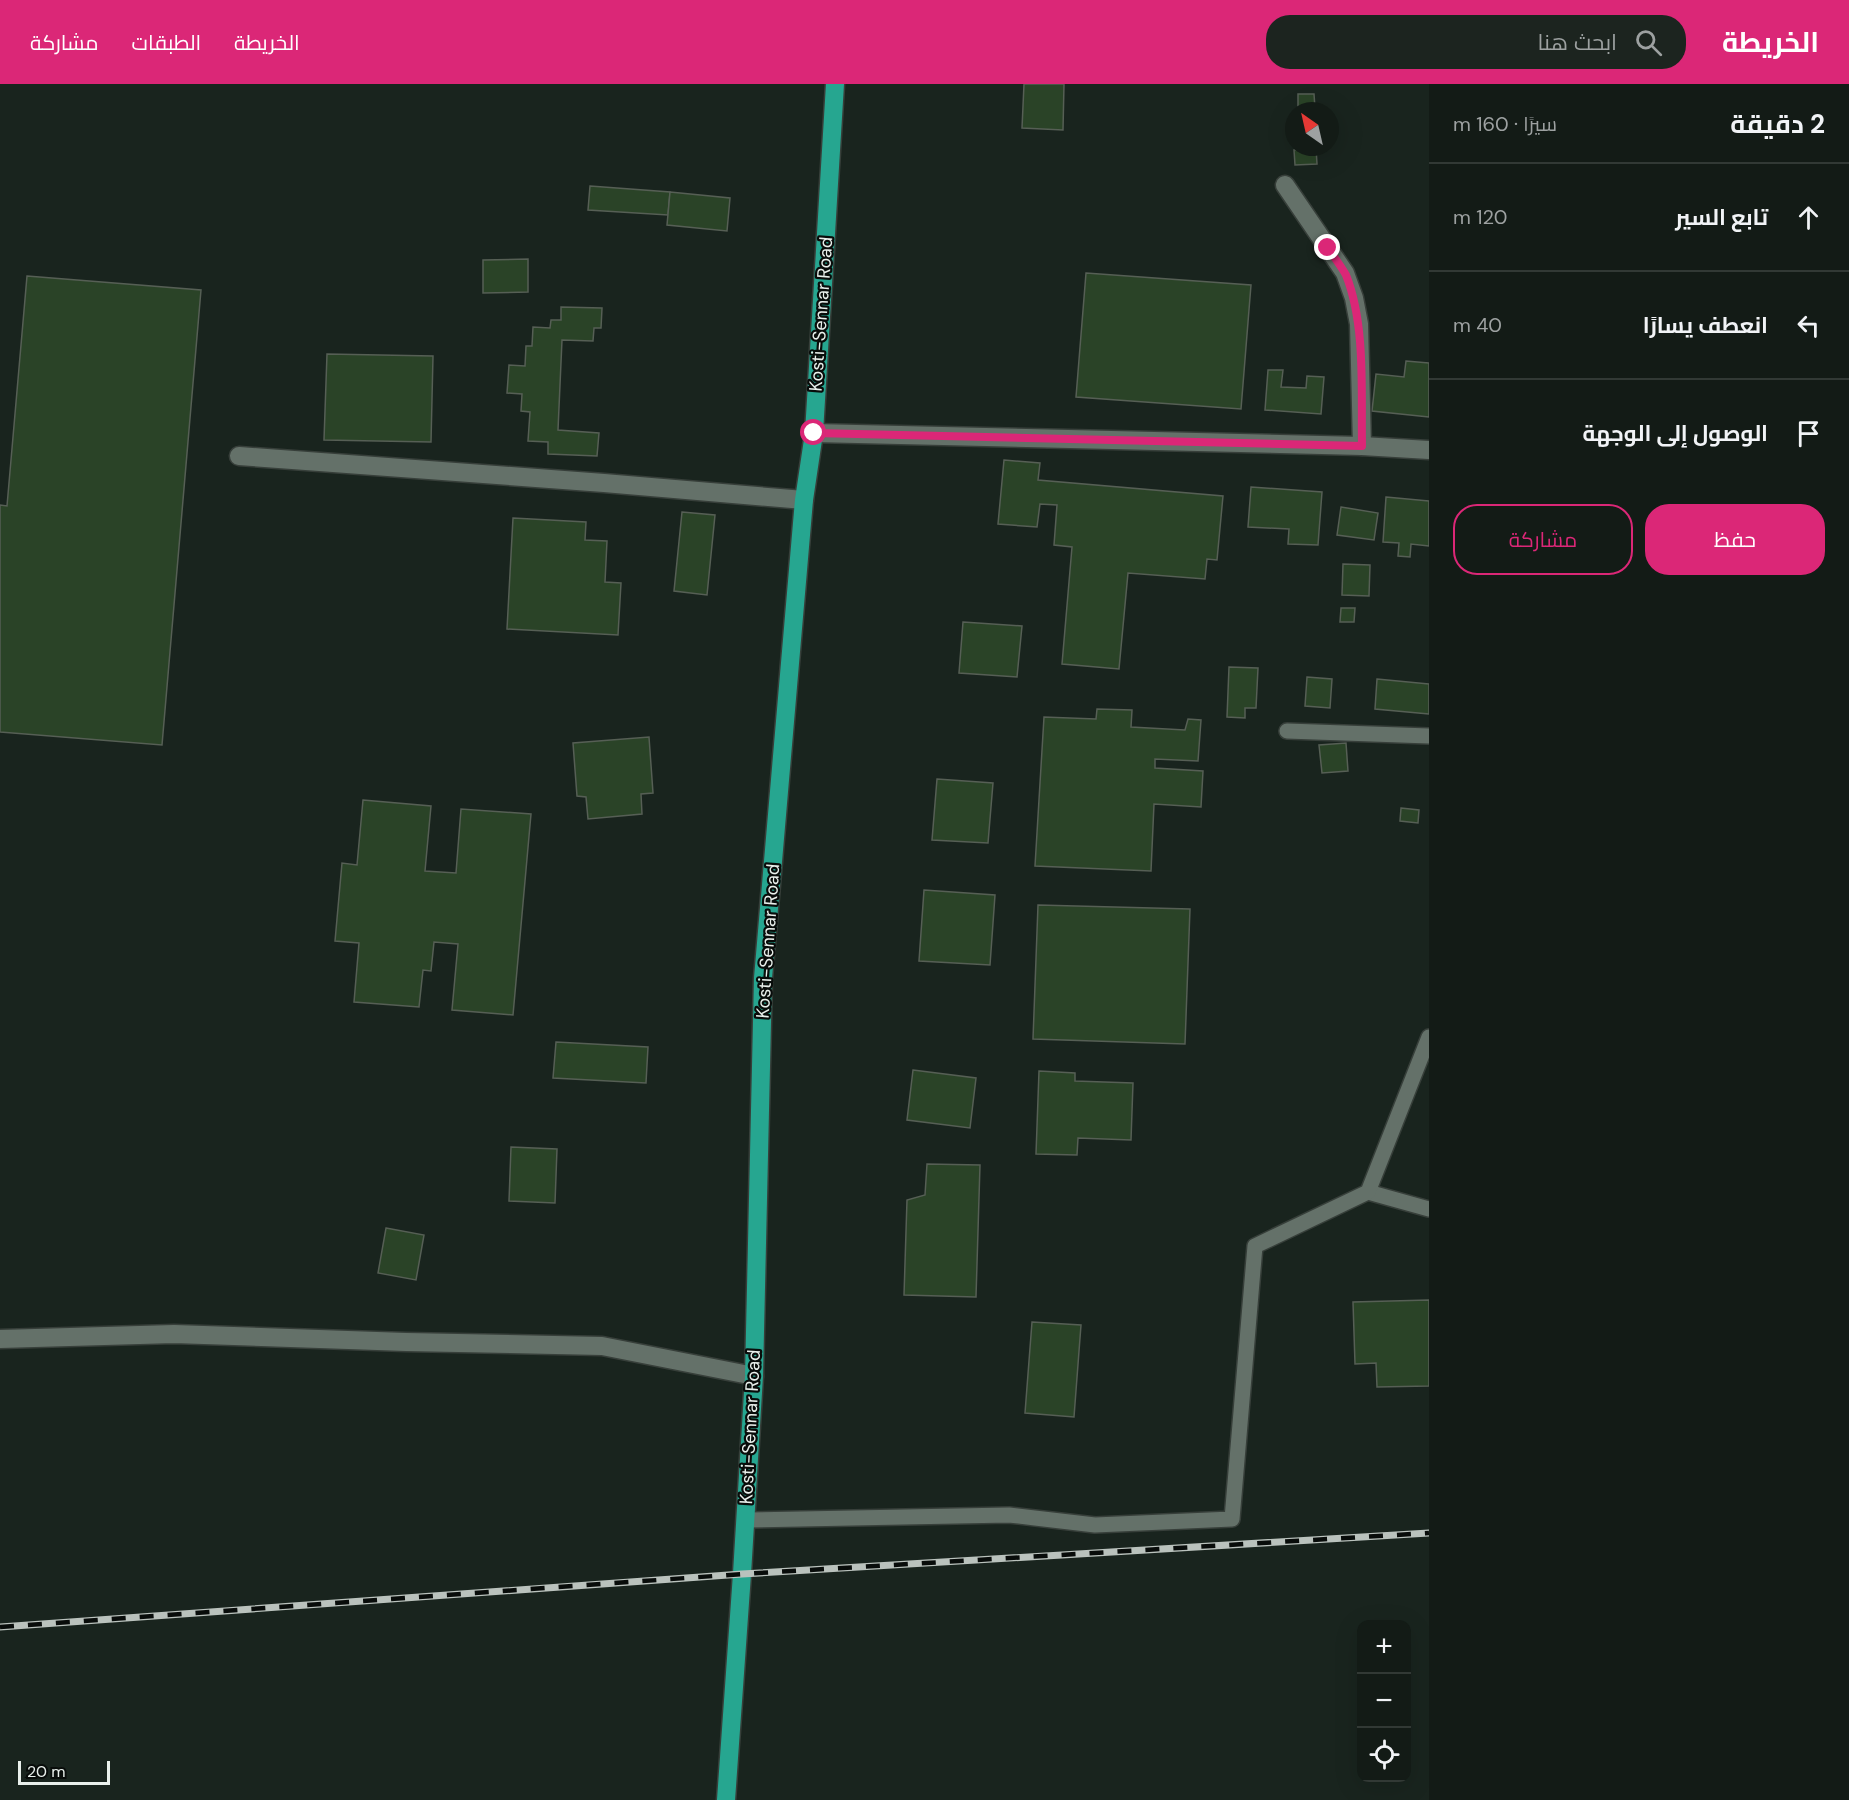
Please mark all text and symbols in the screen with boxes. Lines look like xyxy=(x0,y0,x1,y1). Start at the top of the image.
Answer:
search box xyxy=(1266,15,1686,69)
text: الخريطة xyxy=(1722,24,1819,61)
icon: search xyxy=(1632,26,1665,59)
text: ابحث هنا xyxy=(1538,28,1617,57)
text: مشاركة xyxy=(30,29,99,57)
text: الطبقات xyxy=(132,29,201,57)
text: الخريطة xyxy=(234,29,300,57)
north arrow xyxy=(1285,102,1339,156)
text: 2 دقيقة xyxy=(1730,107,1825,141)
text: سيرًا · 160 m xyxy=(1453,111,1557,137)
icon: ahead xyxy=(1792,201,1825,234)
text: تابع السير xyxy=(1675,203,1768,232)
text: 120 m xyxy=(1453,204,1507,230)
route end xyxy=(1314,234,1340,260)
street label: Kosti-Sennar Road xyxy=(804,236,838,392)
icon: left xyxy=(1792,309,1825,342)
text: انعطف يسارًا xyxy=(1643,311,1768,340)
text: 40 m xyxy=(1453,312,1502,338)
icon: arrive xyxy=(1792,417,1825,450)
route start xyxy=(800,419,826,445)
text: الوصول إلى الوجهة xyxy=(1582,419,1768,448)
button: مشاركة xyxy=(1453,504,1633,575)
button: حفظ xyxy=(1645,504,1825,575)
street label: Kosti-Sennar Road xyxy=(751,863,785,1019)
street label: Kosti-Sennar Road xyxy=(734,1349,766,1505)
map controls xyxy=(1357,1620,1411,1782)
button: + xyxy=(1357,1620,1411,1674)
button: − xyxy=(1357,1674,1411,1728)
button: locate xyxy=(1357,1728,1411,1782)
scale bar xyxy=(18,1758,110,1786)
text: 20 m xyxy=(27,1761,66,1782)

